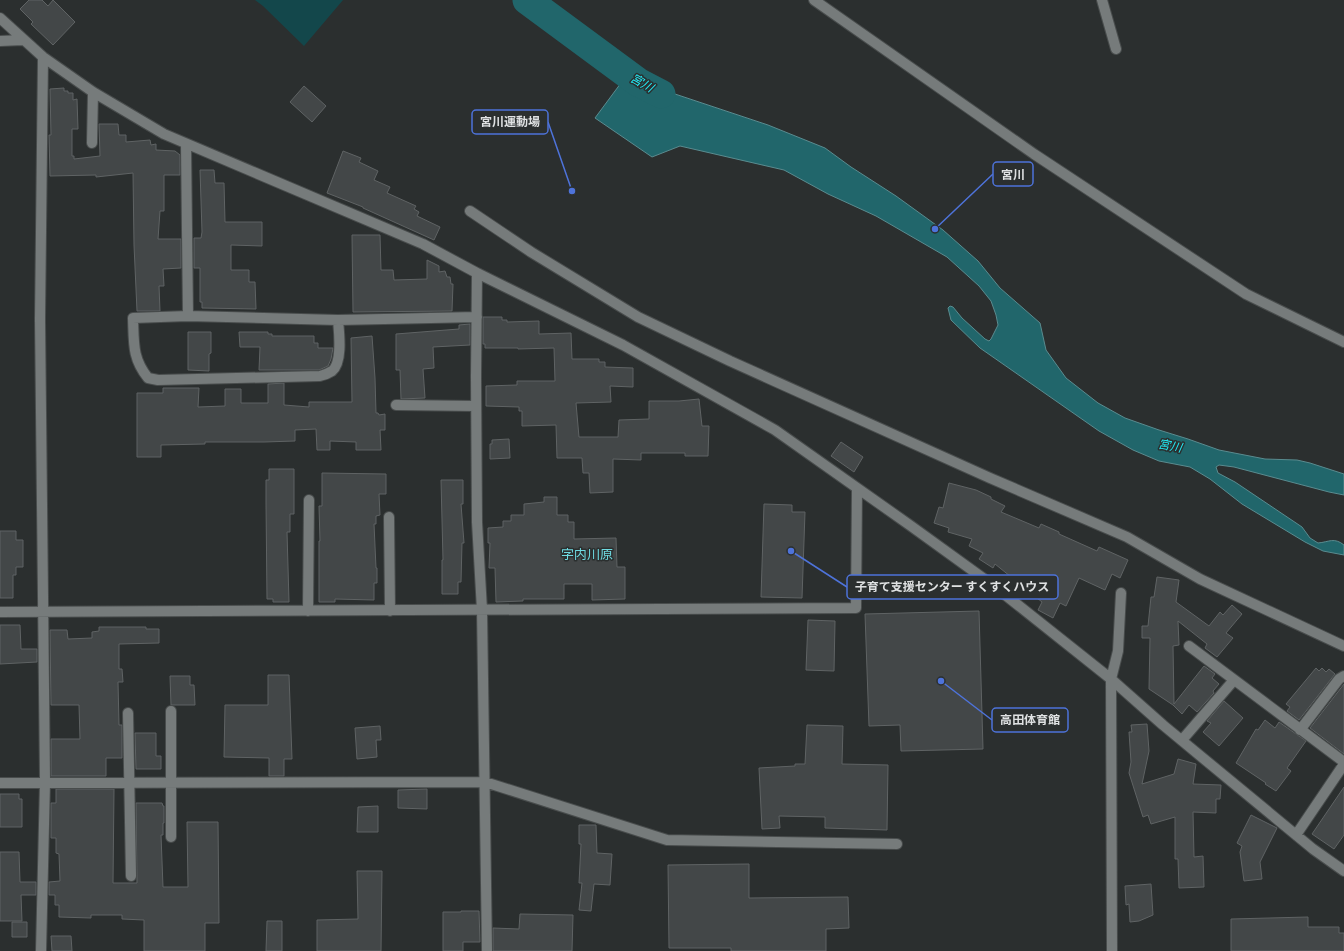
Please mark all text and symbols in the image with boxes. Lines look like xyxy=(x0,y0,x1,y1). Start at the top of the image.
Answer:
water label: 宮川 xyxy=(628,69,659,97)
callout: 宮川運動場 xyxy=(472,110,548,134)
text: 宮川運動場 xyxy=(480,113,540,130)
callout: 宮川 xyxy=(993,162,1033,186)
text: 宮川 xyxy=(1001,166,1025,183)
water label: 宮川 xyxy=(1157,435,1185,456)
district label: 字内川原 xyxy=(561,545,613,563)
callout: 子育て支援センター すくすくハウス xyxy=(847,575,1058,599)
text: 子育て支援センター すくすくハウス xyxy=(855,578,1049,595)
callout: 高田体育館 xyxy=(992,708,1068,732)
text: 高田体育館 xyxy=(1000,711,1060,728)

